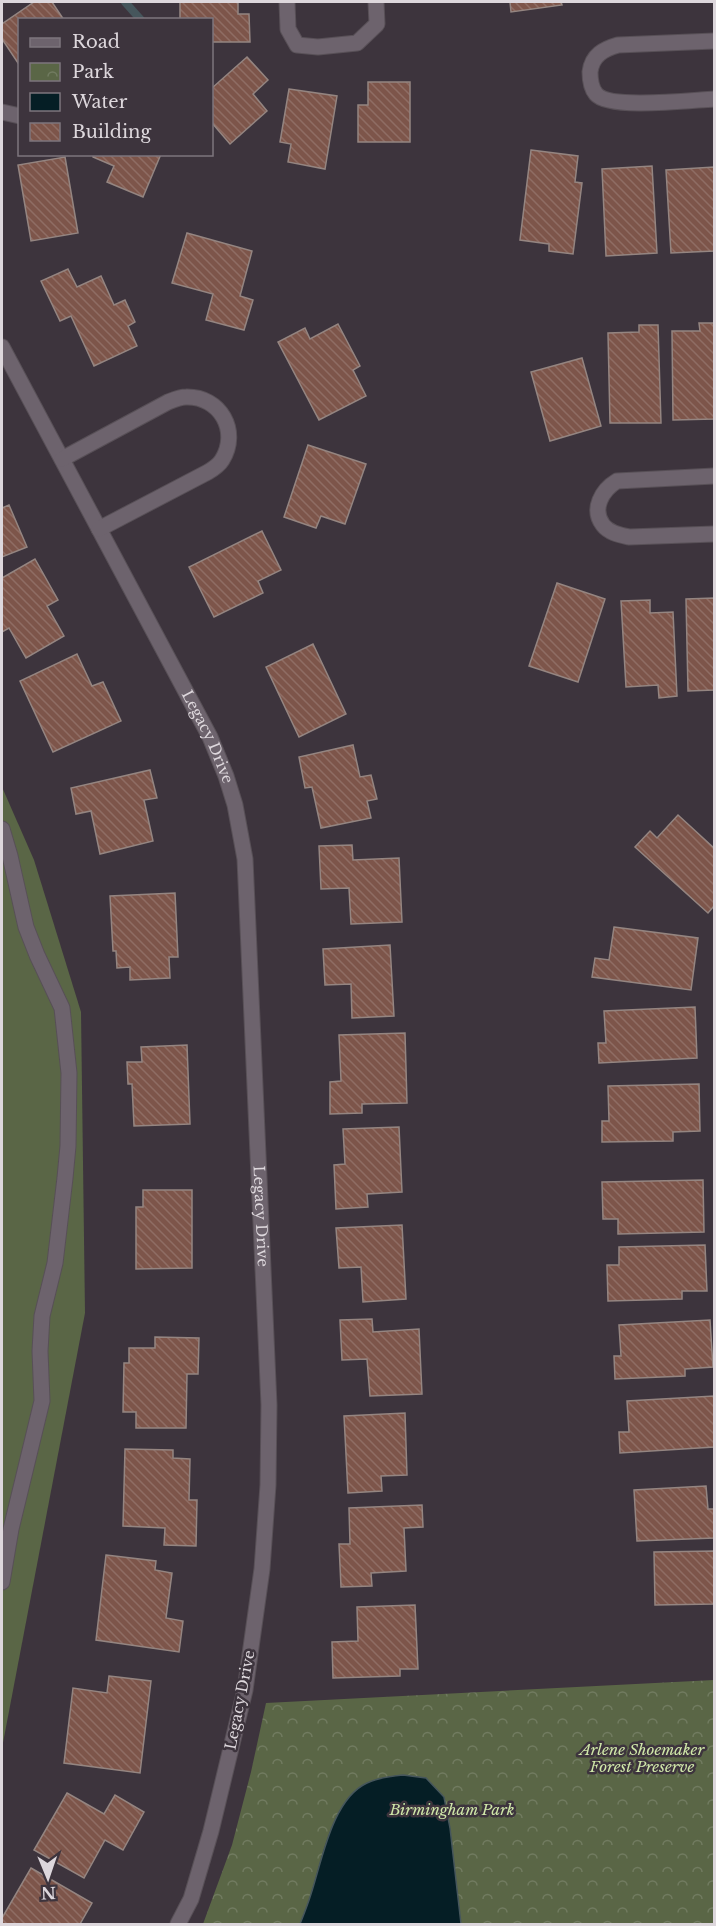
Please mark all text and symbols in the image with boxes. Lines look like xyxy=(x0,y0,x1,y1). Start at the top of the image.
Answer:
legend xyxy=(18,18,213,156)
text: Road xyxy=(72,31,120,53)
text: Park xyxy=(72,61,114,83)
text: Water xyxy=(71,91,128,113)
text: Building xyxy=(72,121,151,143)
street label: Legacy Drive xyxy=(178,687,238,786)
street label: Legacy Drive xyxy=(249,1165,273,1267)
street label: Legacy Drive xyxy=(221,1648,258,1751)
park label: Arlene Shoemaker Forest Preserve xyxy=(578,1740,705,1776)
park label: Birmingham Park xyxy=(388,1800,515,1819)
north arrow xyxy=(18,1848,78,1908)
text: N xyxy=(41,1883,56,1903)

